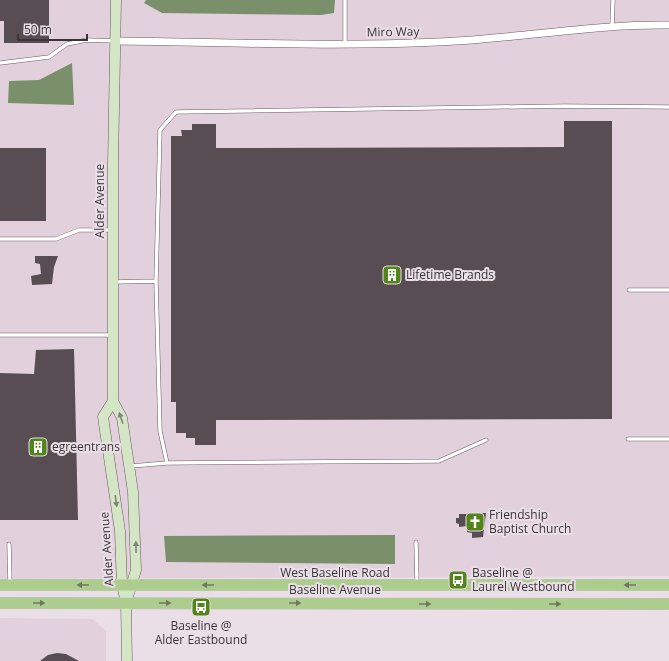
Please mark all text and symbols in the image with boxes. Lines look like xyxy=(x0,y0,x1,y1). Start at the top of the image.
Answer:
scale bar xyxy=(18,16,87,42)
text: 50 m xyxy=(24,21,52,38)
street label: Miro Way xyxy=(366,23,421,40)
street label: Alder Avenue xyxy=(91,163,108,238)
building icon: Lifetime Brands xyxy=(381,264,403,286)
place label: Lifetime Brands xyxy=(406,266,494,283)
one-way arrow xyxy=(118,412,124,424)
building icon: egreentrans xyxy=(27,436,49,458)
place label: egreentrans xyxy=(52,438,120,455)
one-way arrow xyxy=(113,495,119,507)
place label: Friendship Baptist Church xyxy=(489,506,571,537)
street label: Alder Avenue xyxy=(95,511,118,587)
church icon: Friendship Baptist Church xyxy=(464,511,486,533)
one-way arrow xyxy=(133,540,139,553)
street label: West Baseline Road xyxy=(280,564,390,581)
place label: Baseline @ Laurel Westbound xyxy=(472,564,575,595)
bus stop icon: Baseline @ Laurel Westbound xyxy=(447,569,469,591)
street label: Baseline Avenue xyxy=(289,581,381,598)
one-way arrow xyxy=(76,582,89,588)
one-way arrow xyxy=(201,582,214,588)
one-way arrow xyxy=(623,582,636,588)
bus stop icon: Baseline @ Alder Eastbound xyxy=(190,596,212,618)
one-way arrow xyxy=(33,600,46,606)
one-way arrow xyxy=(159,600,172,606)
one-way arrow xyxy=(289,600,302,606)
one-way arrow xyxy=(419,601,432,607)
one-way arrow xyxy=(549,601,562,607)
place label: Baseline @ Alder Eastbound xyxy=(155,617,247,648)

